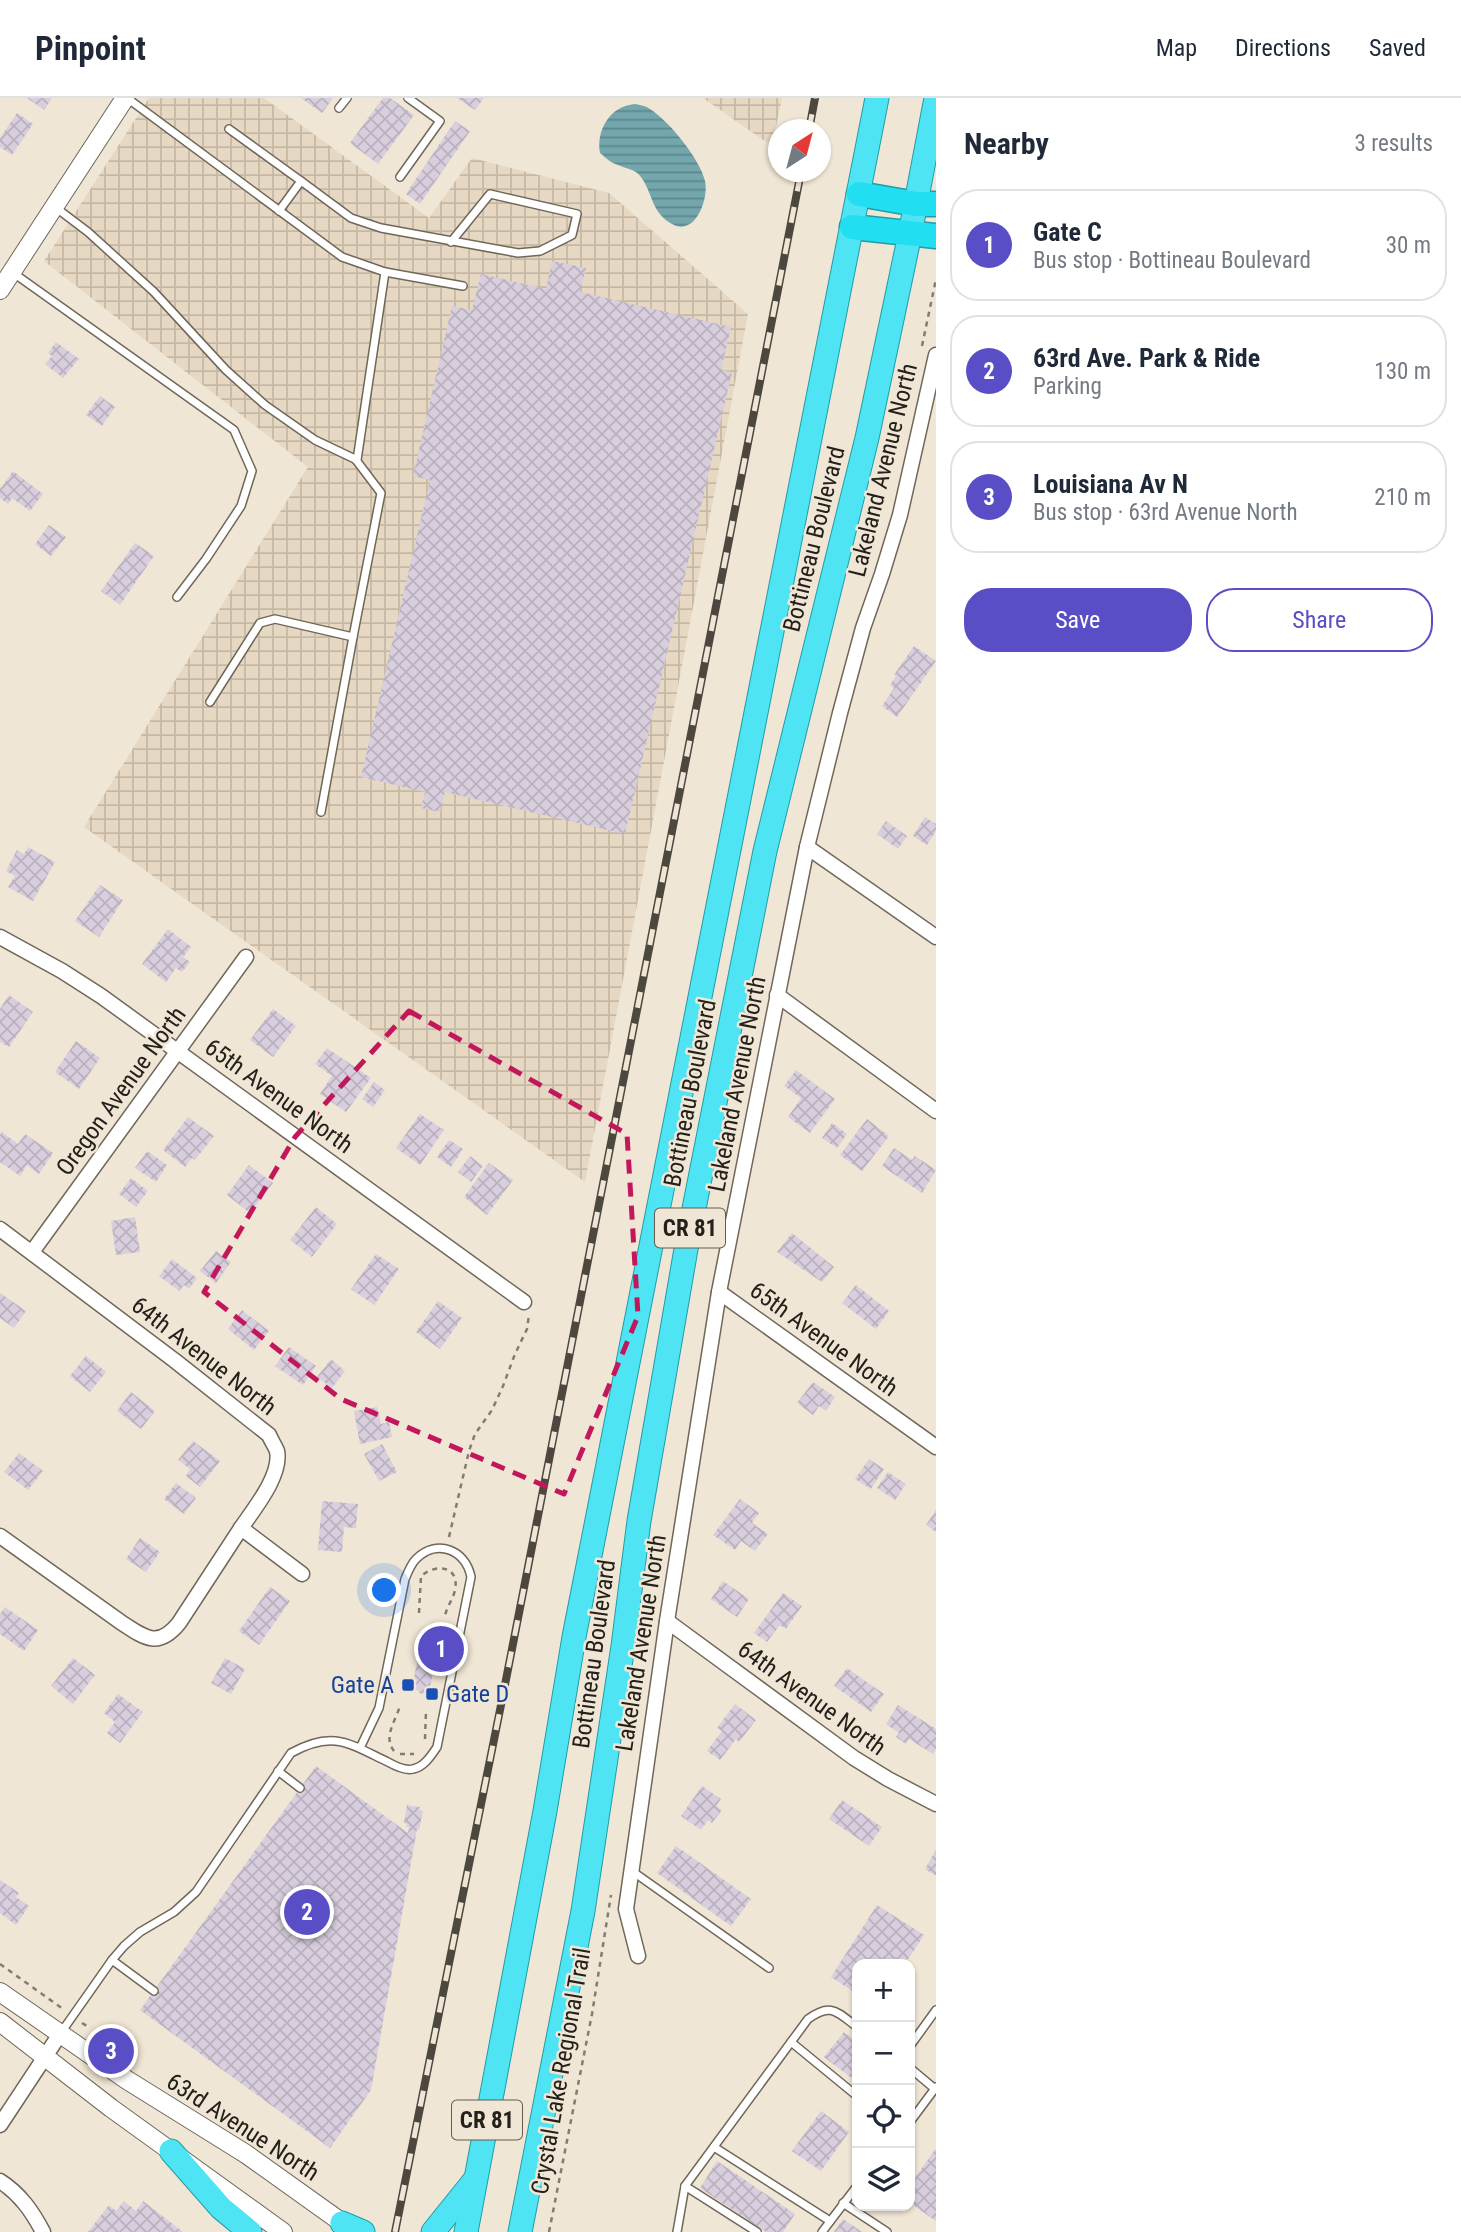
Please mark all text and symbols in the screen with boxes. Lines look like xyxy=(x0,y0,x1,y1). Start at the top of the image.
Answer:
text: Pinpoint xyxy=(35,29,146,68)
text: Map xyxy=(1156,34,1197,62)
text: Directions xyxy=(1235,34,1331,62)
text: Saved xyxy=(1369,34,1426,62)
north arrow xyxy=(768,119,831,182)
text: Nearby xyxy=(964,126,1049,161)
text: 3 results xyxy=(1355,130,1433,157)
text: Gate C xyxy=(1033,217,1102,247)
text: 1 xyxy=(983,232,995,259)
text: 30 m xyxy=(1386,232,1431,259)
text: Bus stop · Bottineau Boulevard xyxy=(1033,247,1311,274)
text: 63rd Ave. Park & Ride xyxy=(1033,343,1260,373)
text: 2 xyxy=(983,358,995,385)
text: 130 m xyxy=(1374,358,1431,385)
street label: Lakeland Avenue North xyxy=(843,360,923,580)
text: Parking xyxy=(1033,373,1102,400)
street label: Bottineau Boulevard xyxy=(777,443,851,635)
text: Louisiana Av N xyxy=(1033,469,1188,499)
text: 3 xyxy=(983,484,995,511)
text: 210 m xyxy=(1374,484,1431,511)
text: Bus stop · 63rd Avenue North xyxy=(1033,499,1298,526)
button: Save xyxy=(964,588,1192,652)
button: Share xyxy=(1206,588,1433,652)
street label: Lakeland Avenue North xyxy=(702,974,772,1194)
street label: Bottineau Boulevard xyxy=(658,997,722,1189)
street label: Oregon Avenue North xyxy=(50,1001,192,1181)
street label: 65th Avenue North xyxy=(200,1033,358,1159)
road number: CR 81 xyxy=(655,1208,725,1247)
street label: 65th Avenue North xyxy=(745,1276,903,1402)
street label: 64th Avenue North xyxy=(126,1291,282,1421)
street label: Lakeland Avenue North xyxy=(610,1533,672,1753)
street label: Bottineau Boulevard xyxy=(567,1558,621,1750)
your location xyxy=(367,1573,401,1607)
pin: 1 xyxy=(418,1623,464,1675)
street label: 64th Avenue North xyxy=(733,1635,891,1761)
place label: Gate A xyxy=(331,1671,394,1699)
marker: Gate A xyxy=(400,1677,416,1693)
place label: Gate D xyxy=(446,1680,509,1708)
marker: Gate D xyxy=(424,1686,440,1702)
pin: 2 xyxy=(284,1886,330,1938)
street label: Crystal Lake Regional Trail xyxy=(526,1945,596,2197)
map controls xyxy=(852,1959,915,2211)
button: + xyxy=(852,1959,915,2022)
button: − xyxy=(852,2022,915,2085)
pin: 3 xyxy=(88,2025,134,2077)
street label: 63rd Avenue North xyxy=(161,2067,325,2187)
button: locate xyxy=(852,2085,915,2148)
road number: CR 81 xyxy=(452,2100,522,2139)
button: layers xyxy=(852,2148,915,2211)

